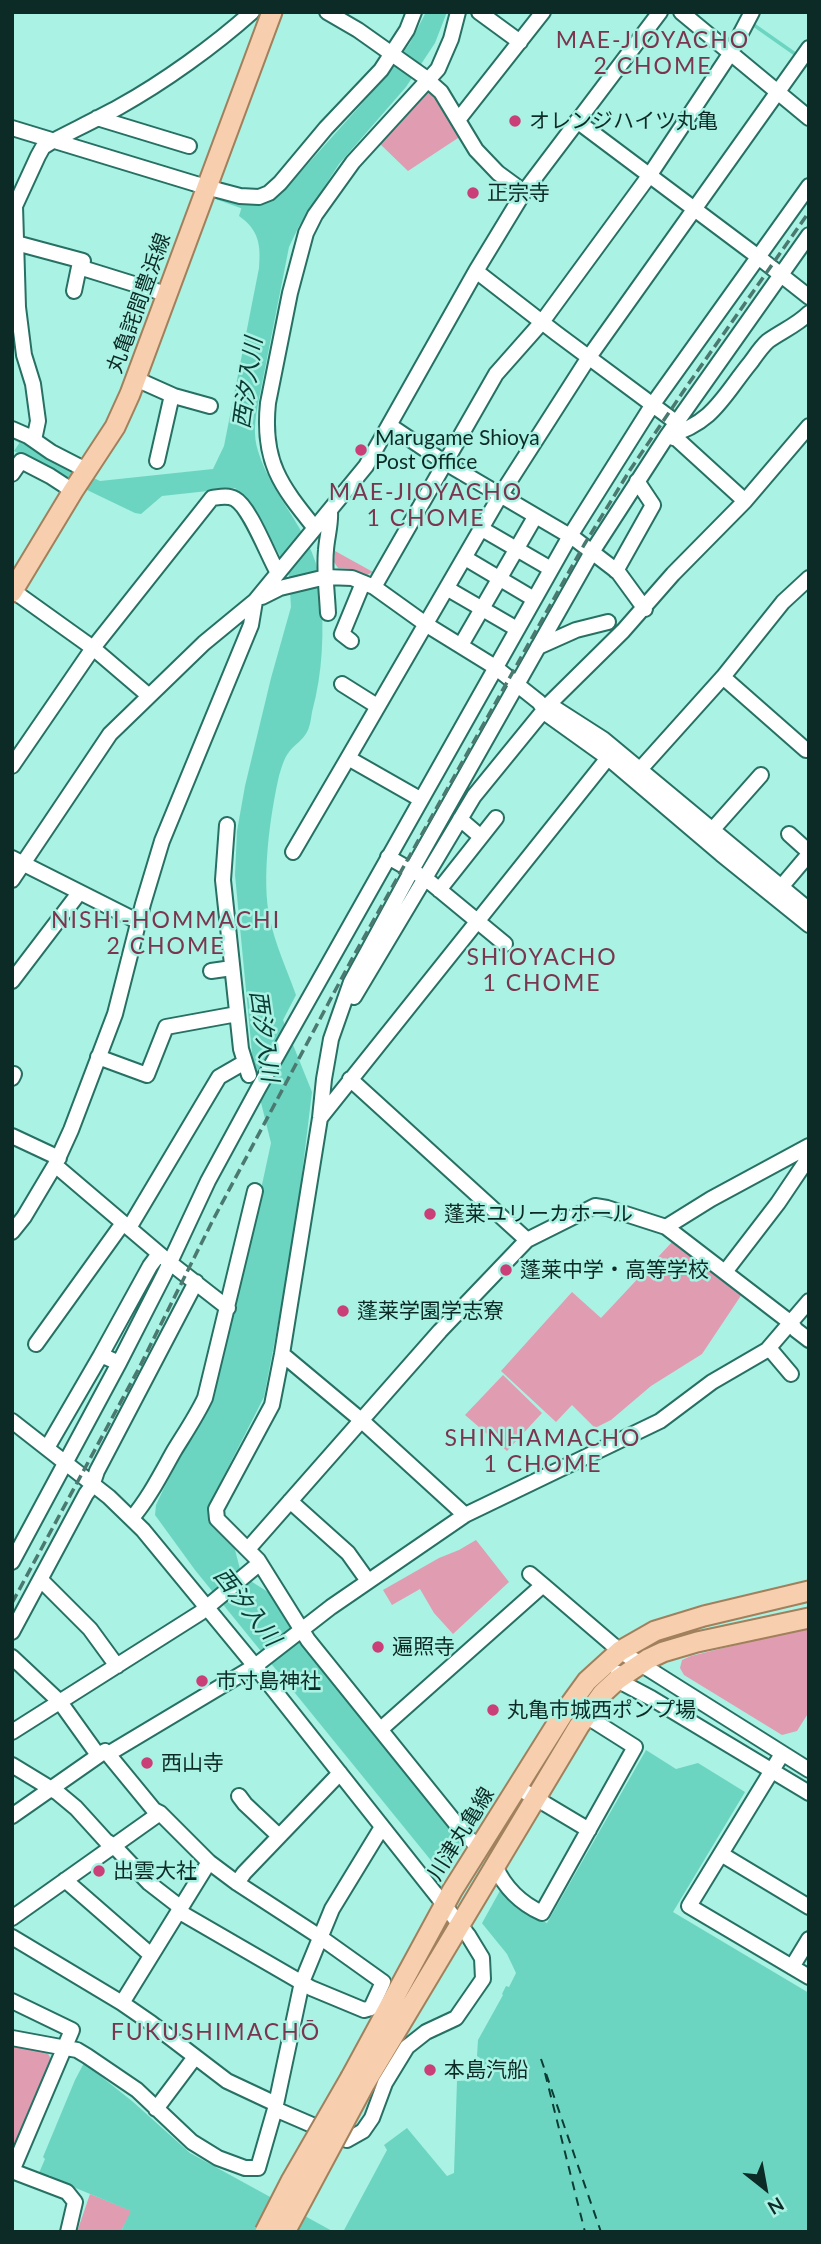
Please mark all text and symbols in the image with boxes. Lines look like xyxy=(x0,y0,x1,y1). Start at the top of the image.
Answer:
district label: MAE-JIOYACHO 2 CHOME xyxy=(557,27,749,81)
place label: オレンジハイツ丸亀 xyxy=(529,108,718,134)
marker: オレンジハイツ丸亀 xyxy=(507,113,523,129)
place label: 正宗寺 xyxy=(487,180,550,206)
marker: 正宗寺 xyxy=(465,185,481,201)
street label: 丸亀詫間豊浜線 xyxy=(102,230,176,376)
water label: 西汐入川 xyxy=(228,336,268,430)
place label: Marugame Shioya Post Office xyxy=(375,425,540,475)
marker: Marugame Shioya Post Office xyxy=(353,442,369,458)
district label: MAE-JIOYACHO 1 CHOME xyxy=(330,479,522,533)
district label: NISHI-HOMMACHI 2 CHOME xyxy=(53,907,279,961)
district label: SHIOYACHO 1 CHOME xyxy=(468,944,616,998)
water label: 西汐入川 xyxy=(244,989,284,1083)
place label: 蓬莱ユリーカホール xyxy=(444,1201,633,1227)
marker: 蓬莱ユリーカホール xyxy=(422,1206,438,1222)
place label: 蓬莱中学・高等学校 xyxy=(520,1257,709,1283)
marker: 蓬莱中学・高等学校 xyxy=(498,1262,514,1278)
place label: 蓬莱学園学志寮 xyxy=(357,1298,504,1324)
marker: 蓬莱学園学志寮 xyxy=(335,1303,351,1319)
district label: SHINHAMACHO 1 CHOME xyxy=(446,1425,640,1479)
water label: 西汐入川 xyxy=(208,1562,286,1652)
place label: 遍照寺 xyxy=(392,1634,455,1660)
marker: 遍照寺 xyxy=(370,1639,386,1655)
place label: 市寸島神社 xyxy=(216,1668,321,1694)
marker: 市寸島神社 xyxy=(194,1673,210,1689)
place label: 丸亀市城西ポンプ場 xyxy=(507,1697,696,1723)
marker: 丸亀市城西ポンプ場 xyxy=(485,1702,501,1718)
place label: 西山寺 xyxy=(161,1750,224,1776)
marker: 西山寺 xyxy=(139,1755,155,1771)
street label: 川津丸亀線 xyxy=(422,1783,500,1885)
place label: 出雲大社 xyxy=(113,1858,197,1884)
marker: 出雲大社 xyxy=(91,1863,107,1879)
district label: FUKUSHIMACHŌ xyxy=(112,2019,320,2047)
place label: 本島汽船 xyxy=(444,2057,528,2083)
marker: 本島汽船 xyxy=(422,2062,438,2078)
north arrow xyxy=(730,2153,800,2223)
text: N xyxy=(764,2193,788,2220)

